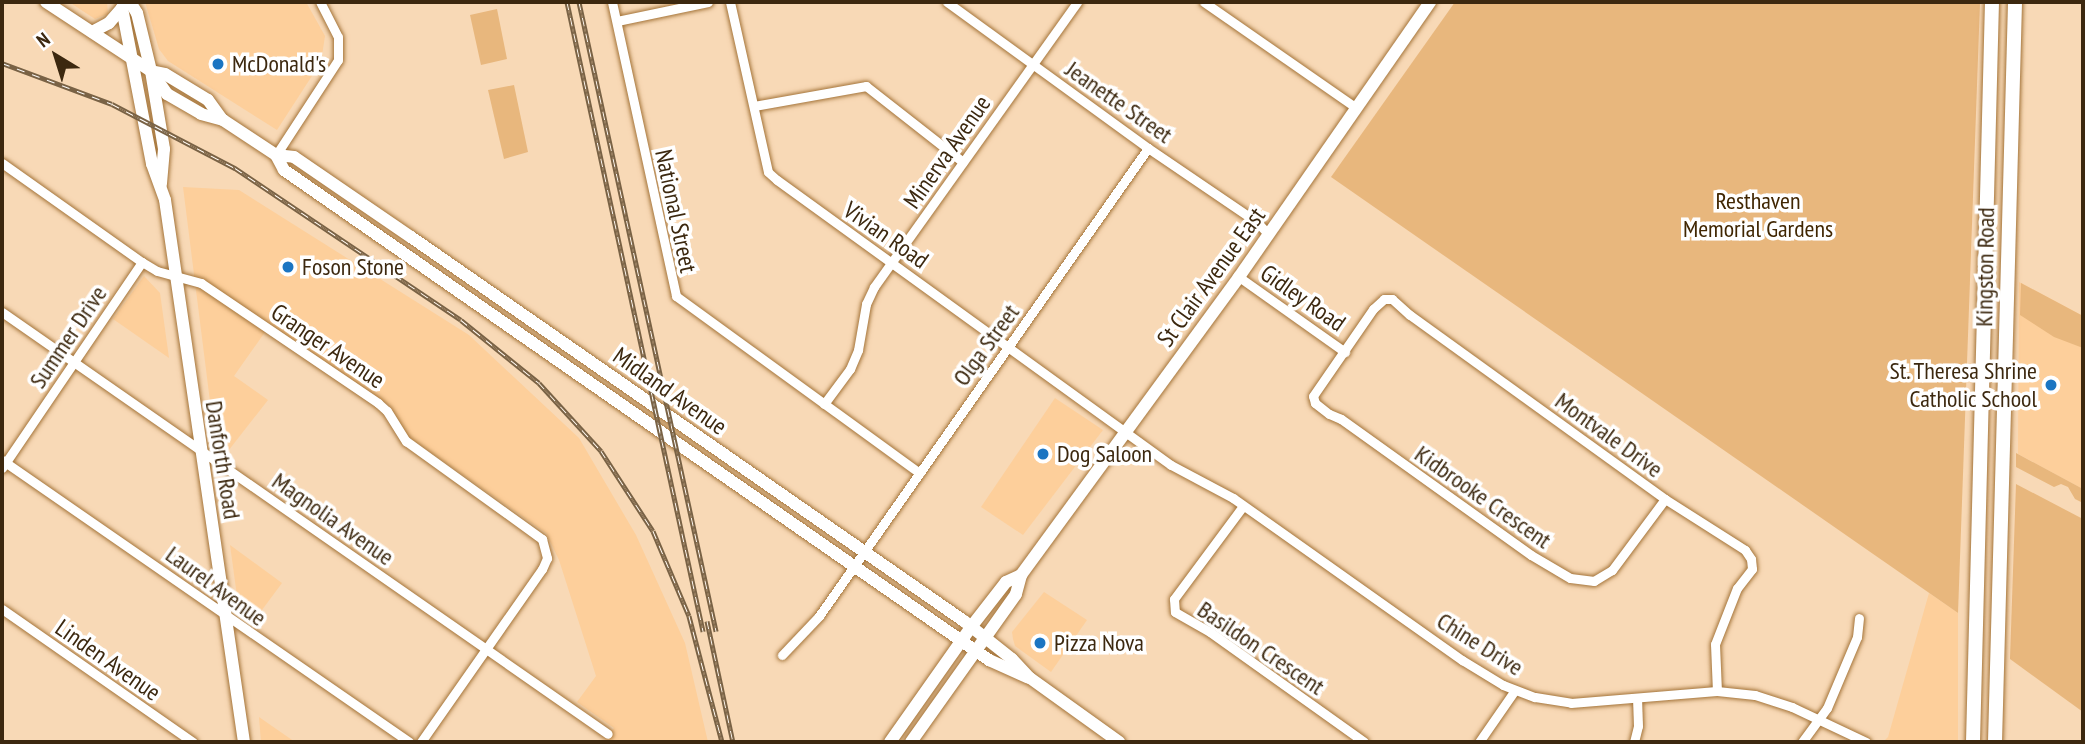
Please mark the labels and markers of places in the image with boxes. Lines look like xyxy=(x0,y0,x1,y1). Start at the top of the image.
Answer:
place label: McDonald's xyxy=(232,50,326,78)
marker: McDonald's xyxy=(210,56,226,72)
place label: Foson Stone xyxy=(302,253,404,281)
marker: Foson Stone xyxy=(280,259,296,275)
place label: St. Theresa Shrine Catholic School xyxy=(1887,357,2037,413)
marker: St. Theresa Shrine Catholic School xyxy=(2043,377,2059,393)
place label: Dog Saloon xyxy=(1057,440,1152,468)
marker: Dog Saloon xyxy=(1035,446,1051,462)
place label: Pizza Nova xyxy=(1054,629,1144,657)
marker: Pizza Nova xyxy=(1032,635,1048,651)

